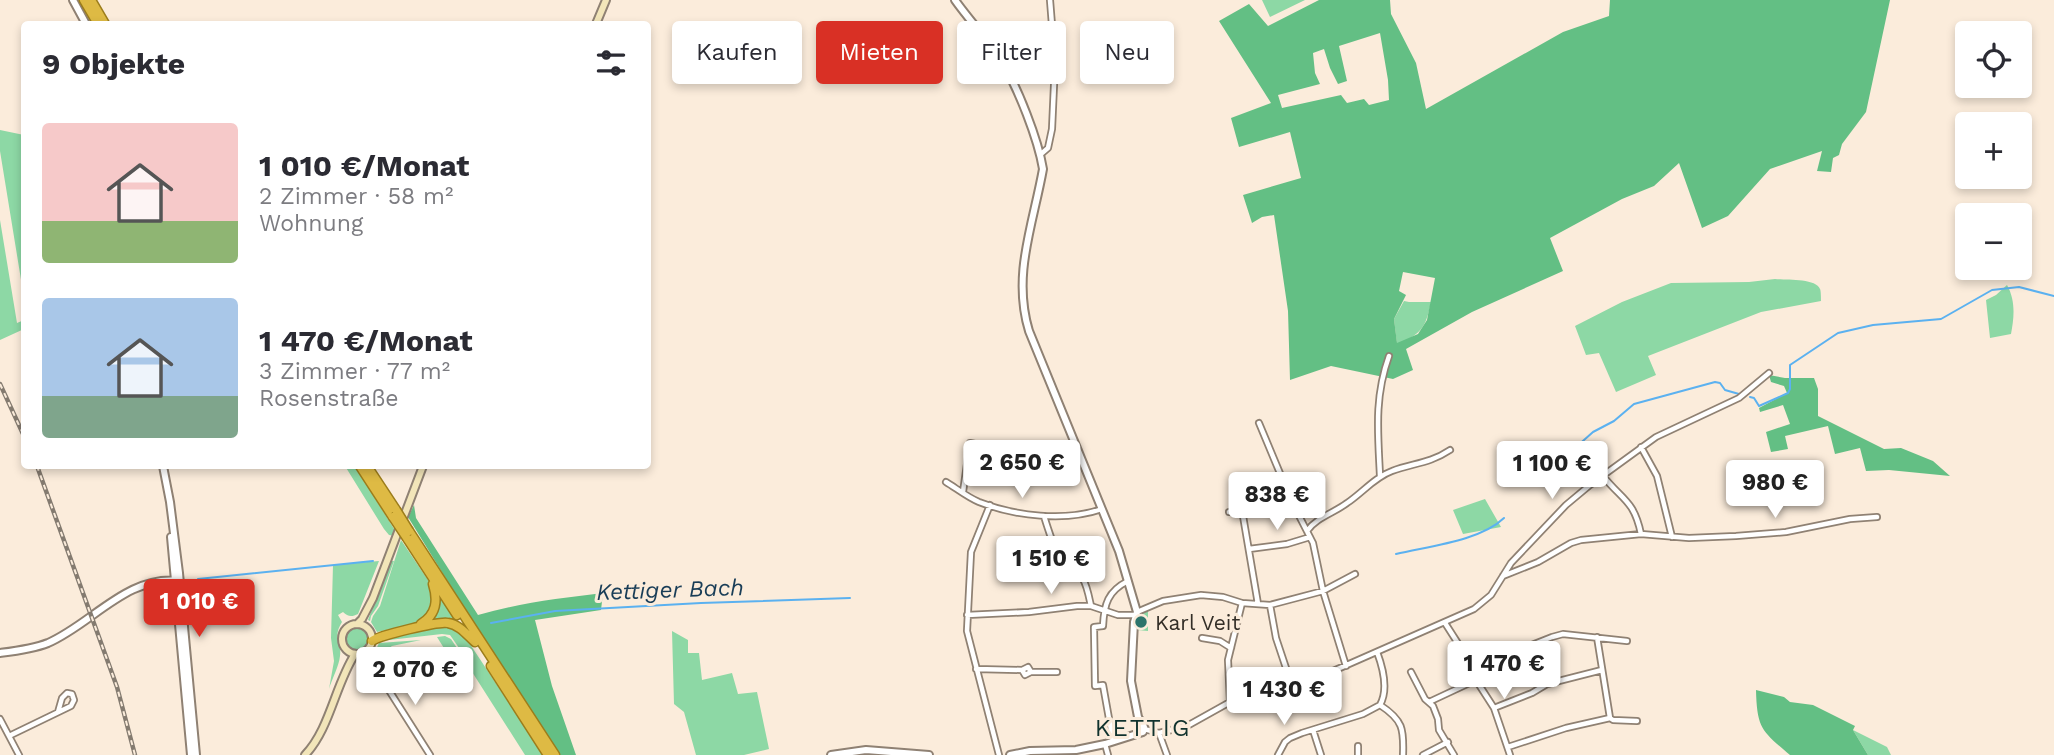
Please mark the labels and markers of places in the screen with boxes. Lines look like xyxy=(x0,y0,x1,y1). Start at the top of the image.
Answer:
pin: 2 650 € xyxy=(957,440,1087,500)
pin: 1 100 € xyxy=(1487,442,1617,501)
pin: 980 € xyxy=(1726,461,1824,520)
pin: 838 € xyxy=(1228,472,1326,532)
pin: 1 510 € xyxy=(986,536,1116,596)
pin: 1 010 € xyxy=(134,580,264,639)
place label: Karl Veit xyxy=(1155,610,1240,635)
marker: Karl Veit xyxy=(1133,614,1149,630)
pin: 1 470 € xyxy=(1439,642,1569,701)
pin: 2 070 € xyxy=(350,648,480,707)
pin: 1 430 € xyxy=(1219,668,1349,727)

